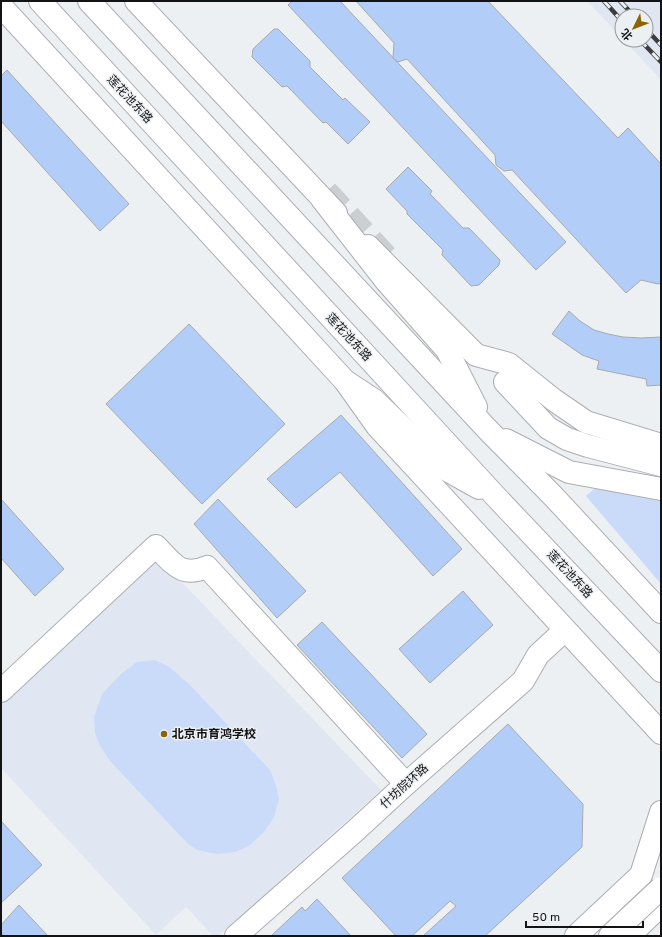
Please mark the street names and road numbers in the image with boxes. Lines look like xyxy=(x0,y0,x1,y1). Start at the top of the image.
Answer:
street label: 莲花池东路 xyxy=(103,72,156,127)
street label: 莲花池东路 xyxy=(322,310,375,365)
street label: 莲花池东路 xyxy=(543,547,596,602)
street label: 什坊院环路 xyxy=(377,761,432,813)

